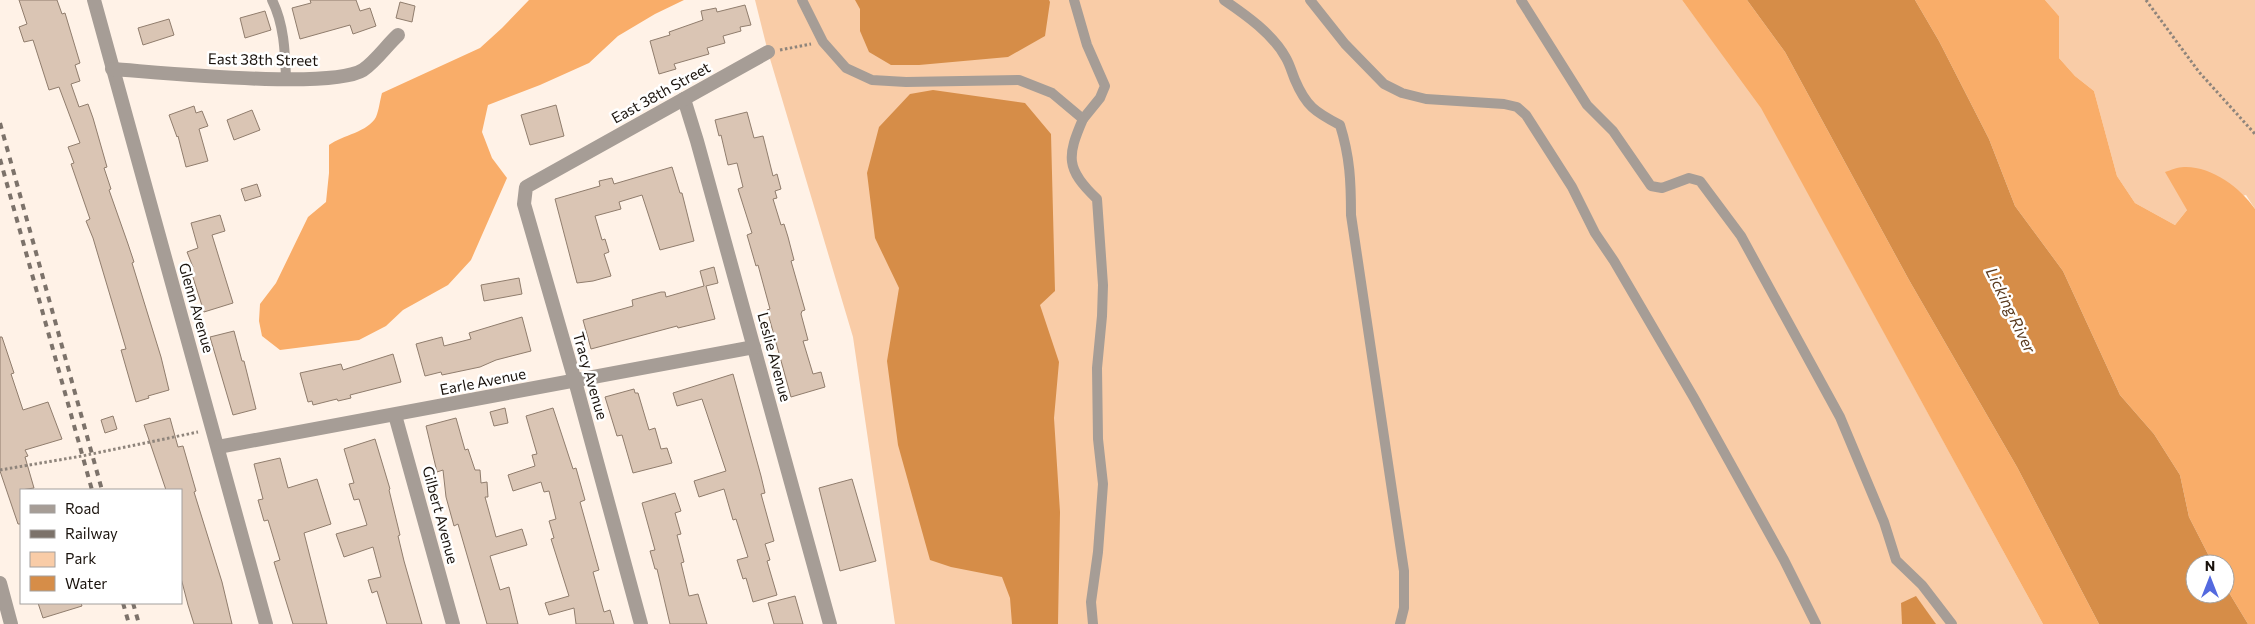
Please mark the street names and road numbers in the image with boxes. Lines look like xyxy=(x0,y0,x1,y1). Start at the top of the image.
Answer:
street label: East 38th Street xyxy=(208,49,318,69)
street label: East 38th Street xyxy=(608,58,713,127)
street label: Glenn Avenue xyxy=(176,261,218,355)
street label: Leslie Avenue xyxy=(754,310,796,403)
street label: Tracy Avenue xyxy=(570,330,612,422)
street label: Earle Avenue xyxy=(438,364,527,398)
street label: Gilbert Avenue xyxy=(419,464,463,566)

